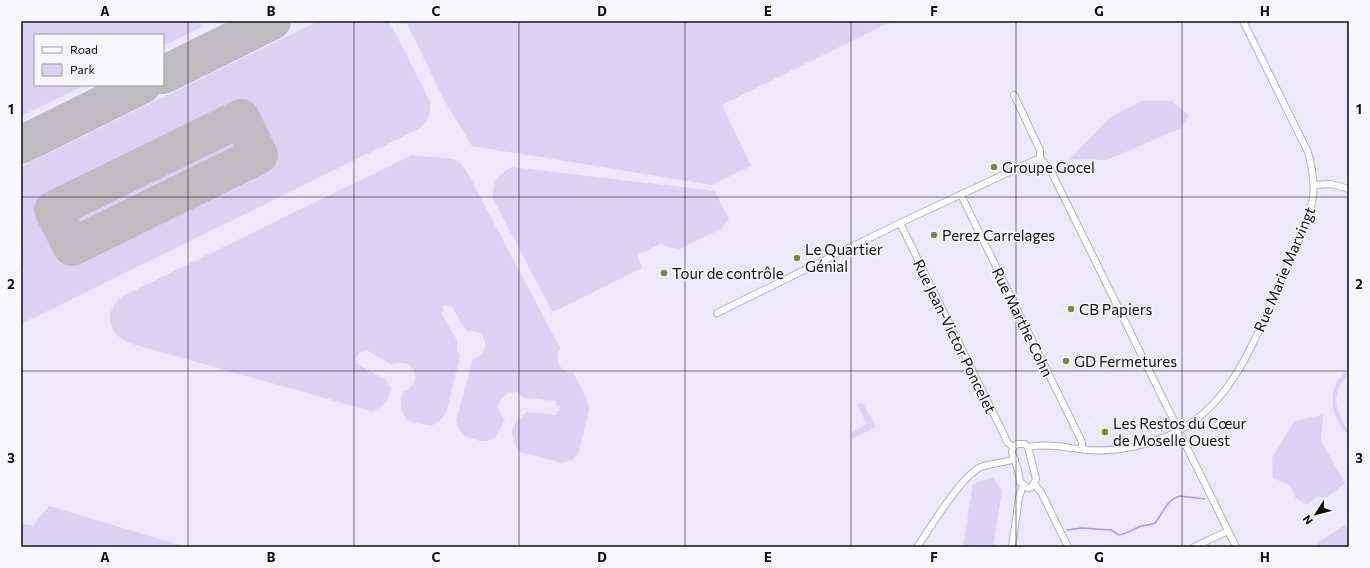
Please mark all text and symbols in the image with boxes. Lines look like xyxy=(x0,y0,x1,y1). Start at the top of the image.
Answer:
text: A xyxy=(100,3,110,19)
text: B xyxy=(267,3,276,19)
text: C xyxy=(432,3,441,19)
text: D xyxy=(597,3,607,19)
text: E xyxy=(764,3,772,19)
text: F xyxy=(930,3,938,19)
text: G xyxy=(1094,3,1104,19)
text: H xyxy=(1260,3,1270,19)
legend xyxy=(34,34,164,86)
text: Road xyxy=(70,42,98,56)
text: Park xyxy=(70,62,96,76)
text: 1 xyxy=(8,101,14,117)
text: 1 xyxy=(1356,101,1362,117)
place label: Groupe Gocel xyxy=(1002,158,1095,176)
marker: Groupe Gocel xyxy=(989,162,999,172)
street label: Rue Marie Marvingt xyxy=(1249,204,1319,334)
place label: Perez Carrelages xyxy=(942,226,1055,244)
marker: Perez Carrelages xyxy=(929,230,939,240)
place label: Le Quartier Génial xyxy=(805,240,883,275)
marker: Le Quartier Génial xyxy=(792,253,802,263)
street label: Rue Jean-Victor Poncelet xyxy=(910,256,1000,416)
place label: Tour de contrôle xyxy=(672,264,784,282)
street label: Rue Marthe Cohn xyxy=(989,265,1057,379)
marker: Tour de contrôle xyxy=(659,268,669,278)
text: 2 xyxy=(7,276,15,292)
text: 2 xyxy=(1355,276,1363,292)
place label: CB Papiers xyxy=(1079,300,1152,318)
marker: CB Papiers xyxy=(1066,304,1076,314)
place label: GD Fermetures xyxy=(1074,352,1177,370)
marker: GD Fermetures xyxy=(1061,356,1071,366)
place label: Les Restos du Cœur de Moselle Ouest xyxy=(1113,414,1247,449)
marker: Les Restos du Cœur de Moselle Ouest xyxy=(1100,427,1110,437)
text: 3 xyxy=(7,450,15,466)
text: 3 xyxy=(1355,450,1363,466)
north arrow xyxy=(1296,494,1336,534)
text: N xyxy=(1300,513,1315,527)
text: A xyxy=(100,549,110,565)
text: B xyxy=(267,549,276,565)
text: C xyxy=(432,549,441,565)
text: D xyxy=(597,549,607,565)
text: E xyxy=(764,549,772,565)
text: F xyxy=(930,549,938,565)
text: G xyxy=(1094,549,1104,565)
text: H xyxy=(1260,549,1270,565)

